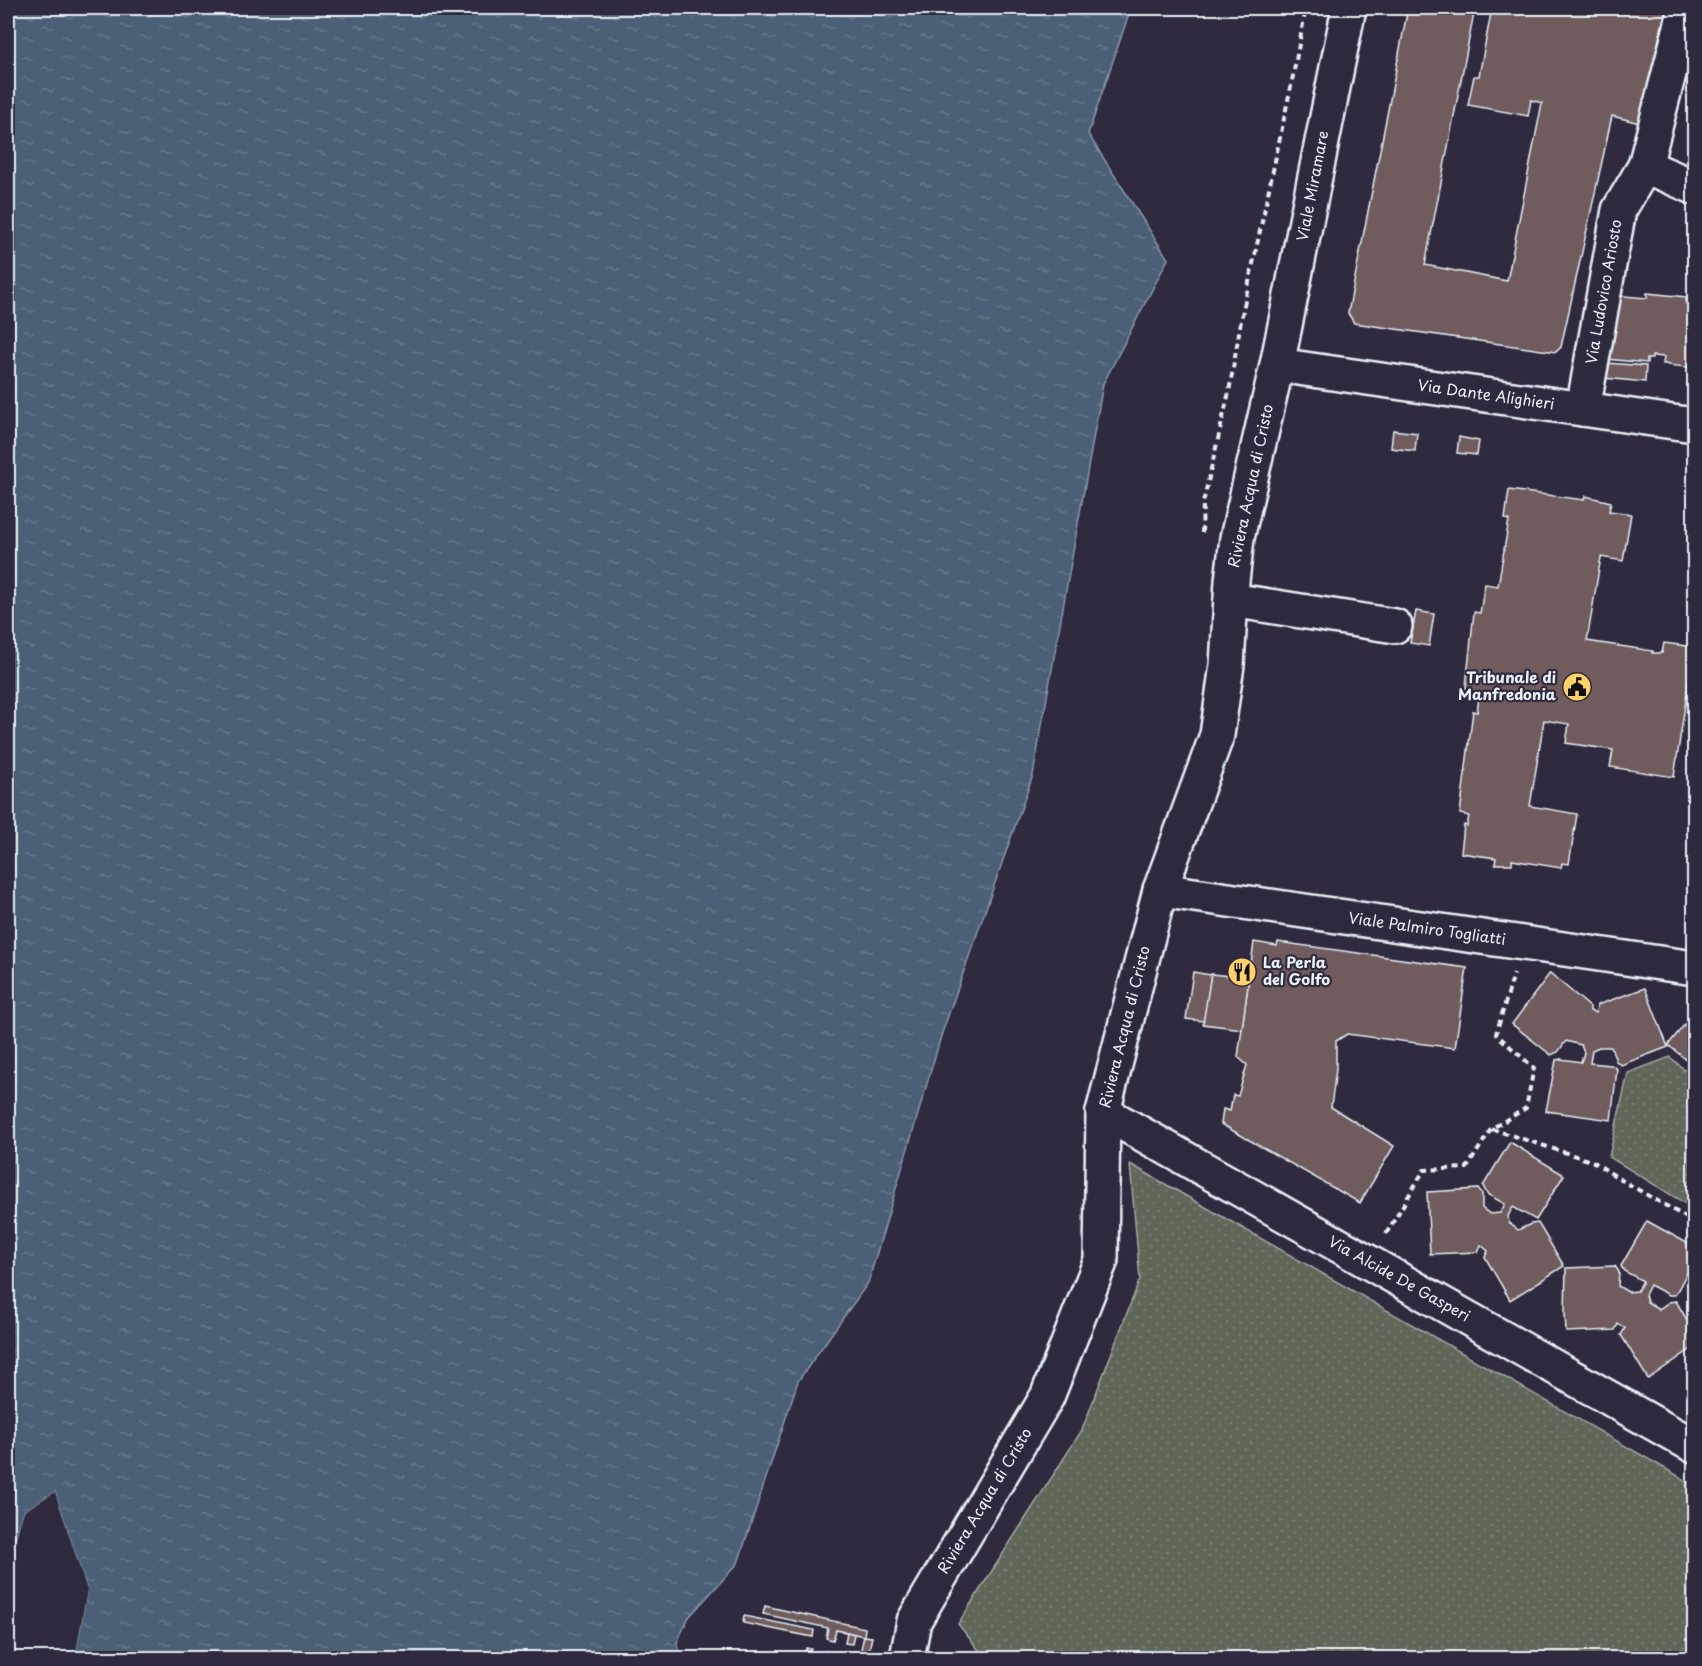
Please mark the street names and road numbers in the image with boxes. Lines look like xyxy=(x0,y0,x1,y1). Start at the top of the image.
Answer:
street label: Viale Miramare xyxy=(1290,128,1334,243)
street label: Via Ludovico Ariosto xyxy=(1578,218,1627,366)
street label: Via Dante Alighieri xyxy=(1416,373,1556,414)
street label: Riviera Acqua di Cristo xyxy=(1221,402,1278,570)
street label: Viale Palmiro Togliatti xyxy=(1347,905,1507,950)
street label: Riviera Acqua di Cristo xyxy=(1092,943,1155,1110)
street label: Via Alcide De Gasperi xyxy=(1325,1229,1475,1326)
street label: Riviera Acqua di Cristo xyxy=(931,1423,1036,1578)

